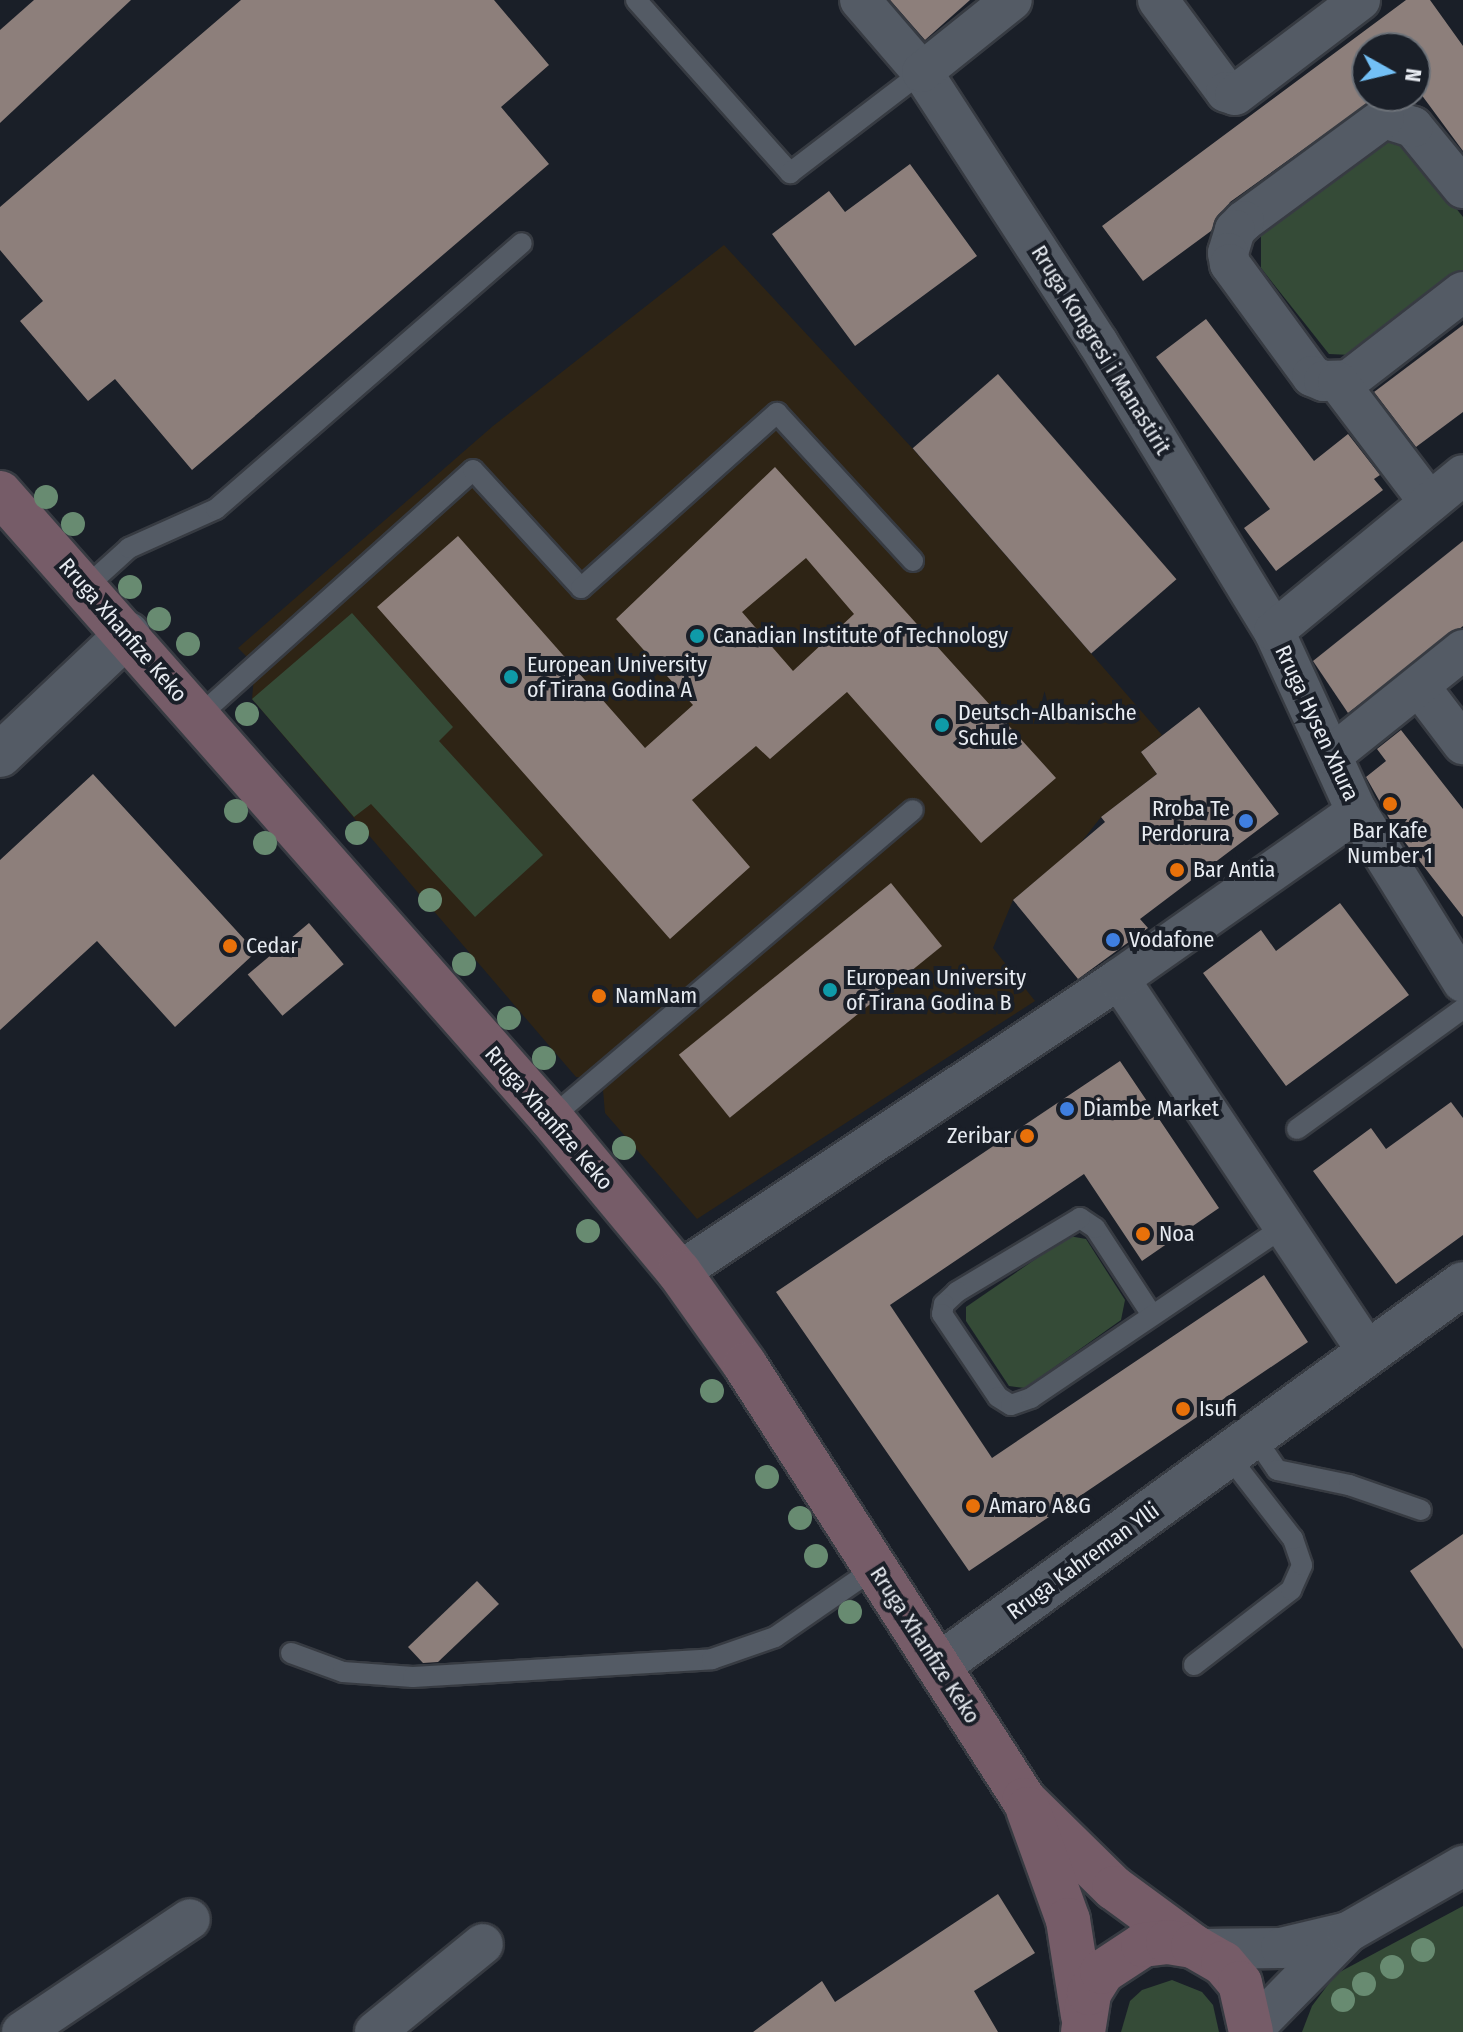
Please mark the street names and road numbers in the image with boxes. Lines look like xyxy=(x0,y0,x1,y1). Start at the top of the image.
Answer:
street label: Rruga Kongresi i Manastirit xyxy=(1026,240,1176,460)
street label: Rruga Xhanfize Keko xyxy=(53,553,193,707)
street label: Rruga Hysen Xhura xyxy=(1269,641,1365,805)
street label: Rruga Xhanfize Keko xyxy=(479,1041,619,1195)
street label: Rruga Kahreman Ylli xyxy=(1002,1497,1164,1625)
street label: Rruga Xhanfize Keko xyxy=(864,1562,986,1728)

